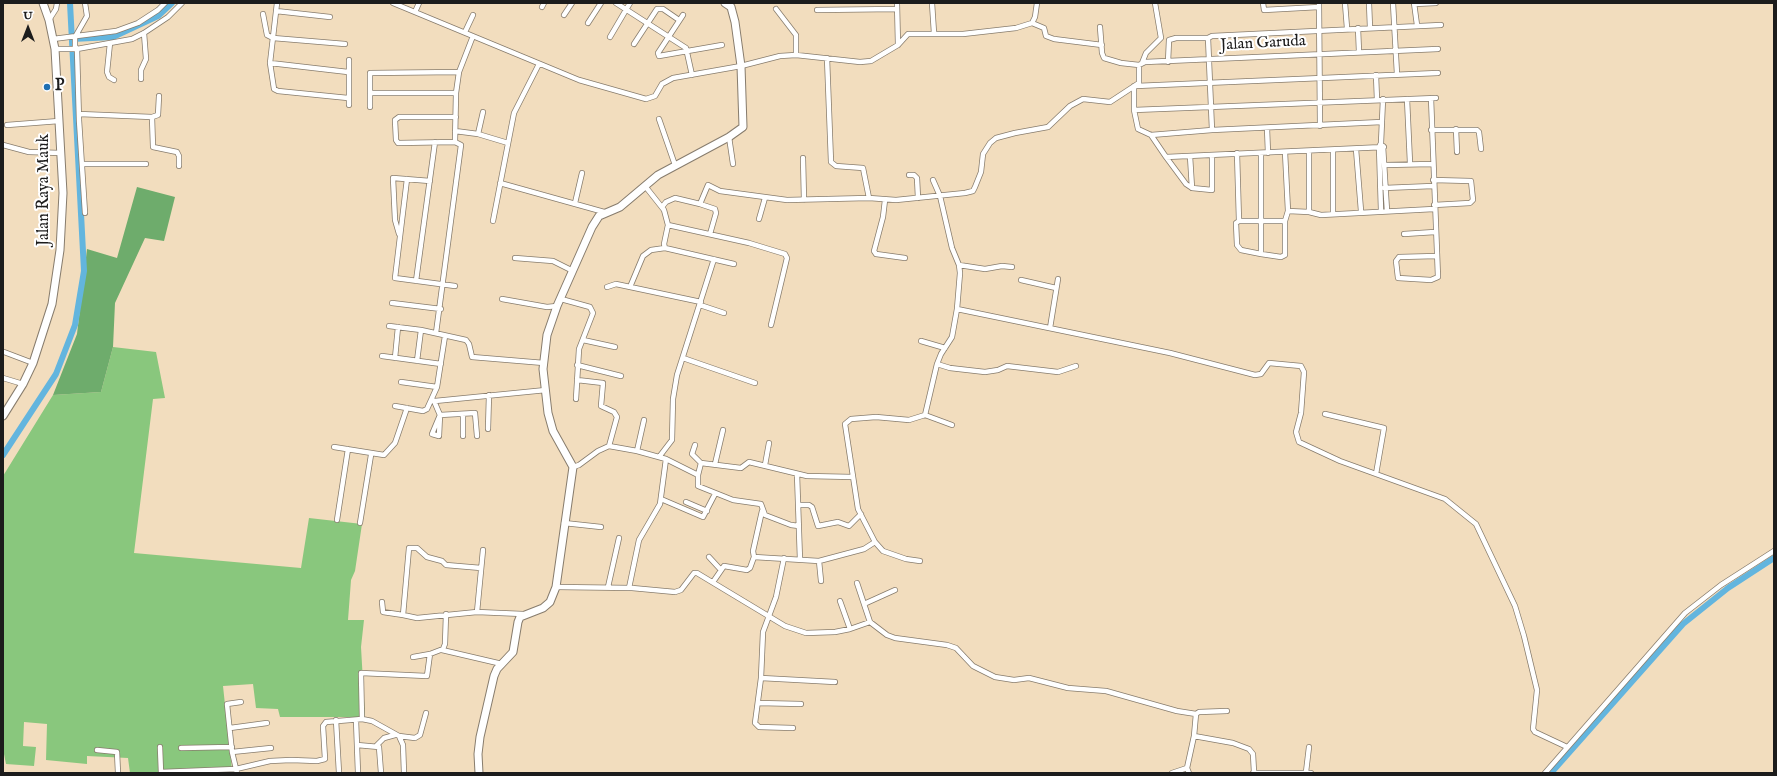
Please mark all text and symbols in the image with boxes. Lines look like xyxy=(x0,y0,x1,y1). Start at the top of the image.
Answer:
north arrow xyxy=(8,8,48,48)
text: U xyxy=(23,9,33,23)
street label: Jalan Garuda xyxy=(1220,32,1306,56)
place label: P xyxy=(55,77,64,97)
marker: P xyxy=(42,82,52,92)
street label: Jalan Raya Mauk xyxy=(35,134,55,246)

